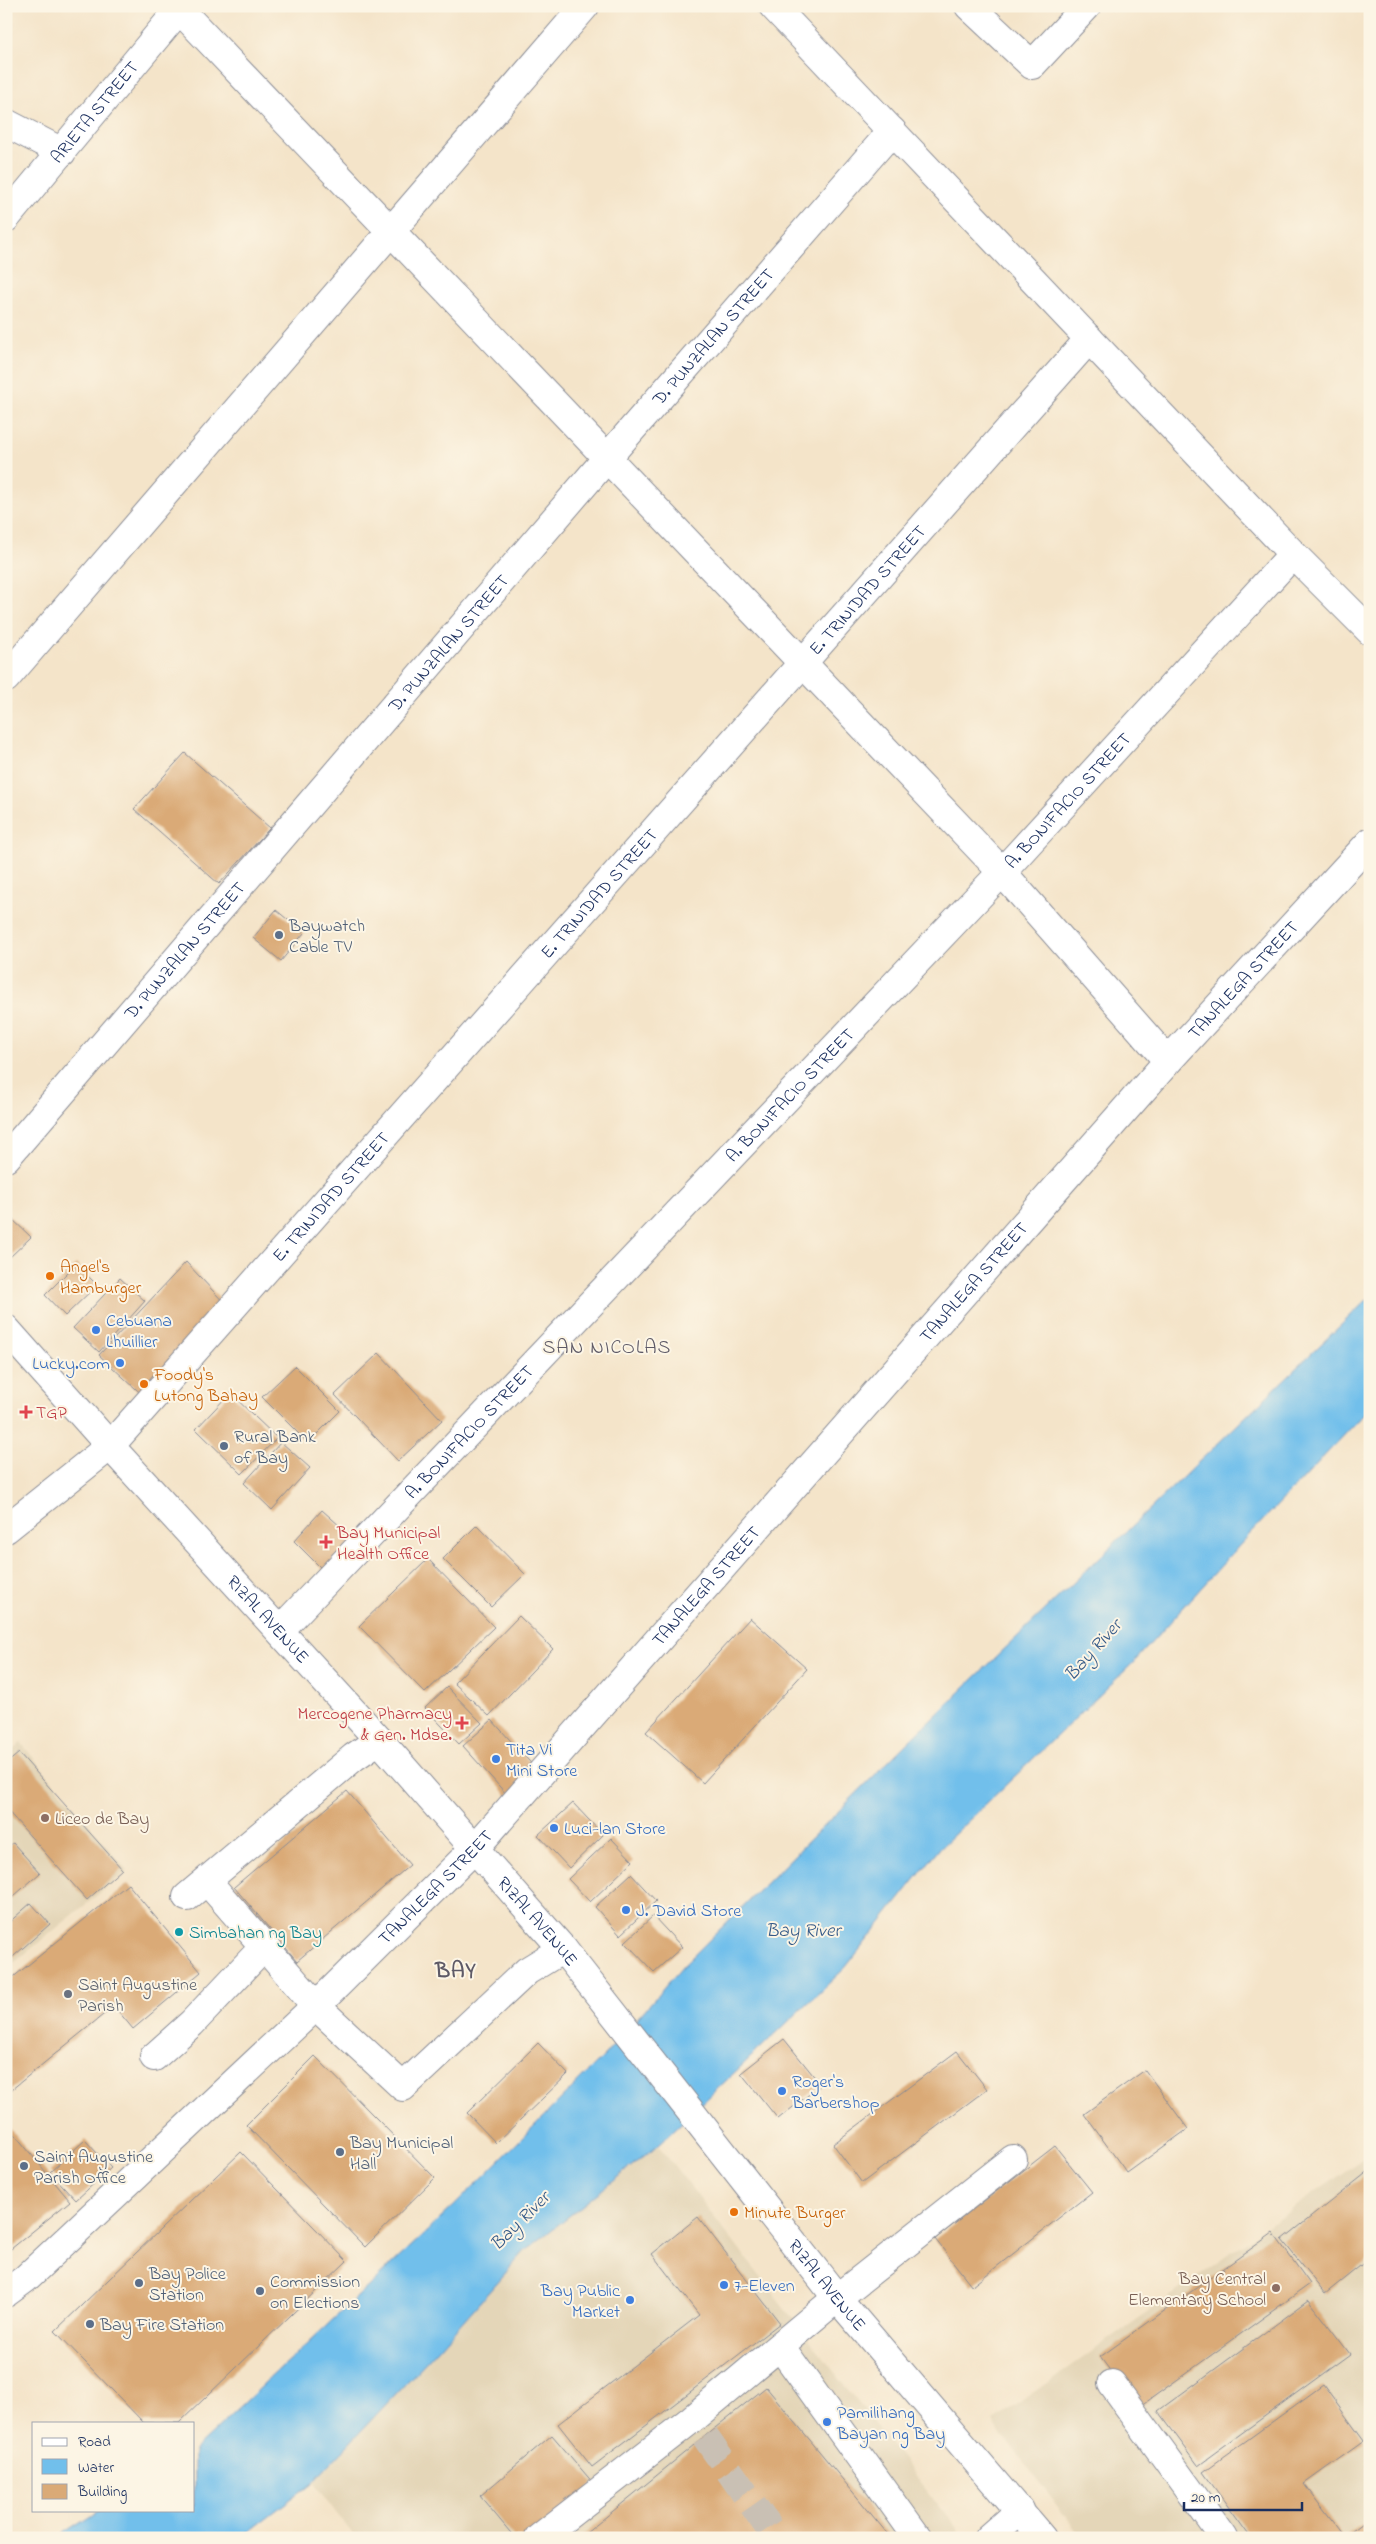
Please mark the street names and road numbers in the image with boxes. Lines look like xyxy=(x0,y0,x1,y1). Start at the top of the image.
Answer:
street label: ARIETA STREET xyxy=(45,56,146,170)
street label: D. PUNZALAN STREET xyxy=(647,263,782,413)
street label: E. TRINIDAD STREET xyxy=(804,520,933,662)
street label: D. PUNZALAN STREET xyxy=(383,570,516,719)
street label: A. BONIFACIO STREET xyxy=(1000,728,1138,876)
street label: E. TRINIDAD STREET xyxy=(536,824,665,965)
street label: D. PUNZALAN STREET xyxy=(119,877,253,1027)
street label: TANALEGA STREET xyxy=(1183,916,1306,1046)
street label: A. BONIFACIO STREET xyxy=(721,1023,862,1169)
street label: E. TRINIDAD STREET xyxy=(267,1127,397,1269)
street label: TANALEGA STREET xyxy=(915,1217,1035,1349)
street label: A. BONIFACIO STREET xyxy=(400,1360,541,1506)
street label: TANALEGA STREET xyxy=(647,1521,768,1653)
street label: RIZAL AVENUE xyxy=(220,1570,314,1670)
street label: TANALEGA STREET xyxy=(373,1825,500,1952)
street label: RIZAL AVENUE xyxy=(490,1872,583,1973)
street label: RIZAL AVENUE xyxy=(781,2235,871,2338)

